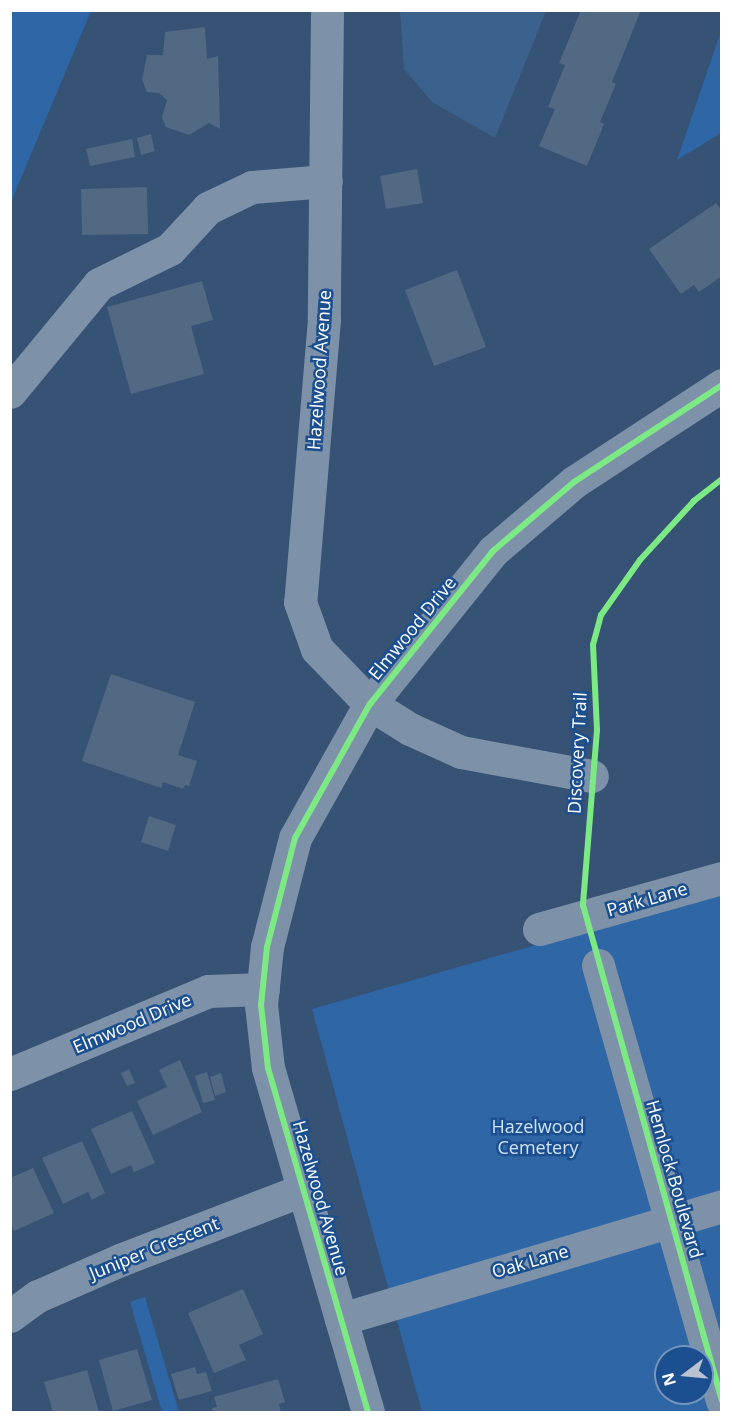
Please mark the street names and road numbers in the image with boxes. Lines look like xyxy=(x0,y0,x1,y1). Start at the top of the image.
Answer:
street label: Hazelwood Avenue xyxy=(303,289,335,451)
street label: Elmwood Drive xyxy=(364,572,460,684)
street label: Discovery Trail xyxy=(563,691,591,815)
street label: Park Lane xyxy=(604,877,690,921)
street label: Elmwood Drive xyxy=(70,988,194,1058)
street label: Hemlock Boulevard xyxy=(642,1097,708,1261)
street label: Hazelwood Avenue xyxy=(289,1118,353,1278)
street label: Juniper Crescent xyxy=(86,1212,222,1284)
street label: Oak Lane xyxy=(489,1240,571,1282)

